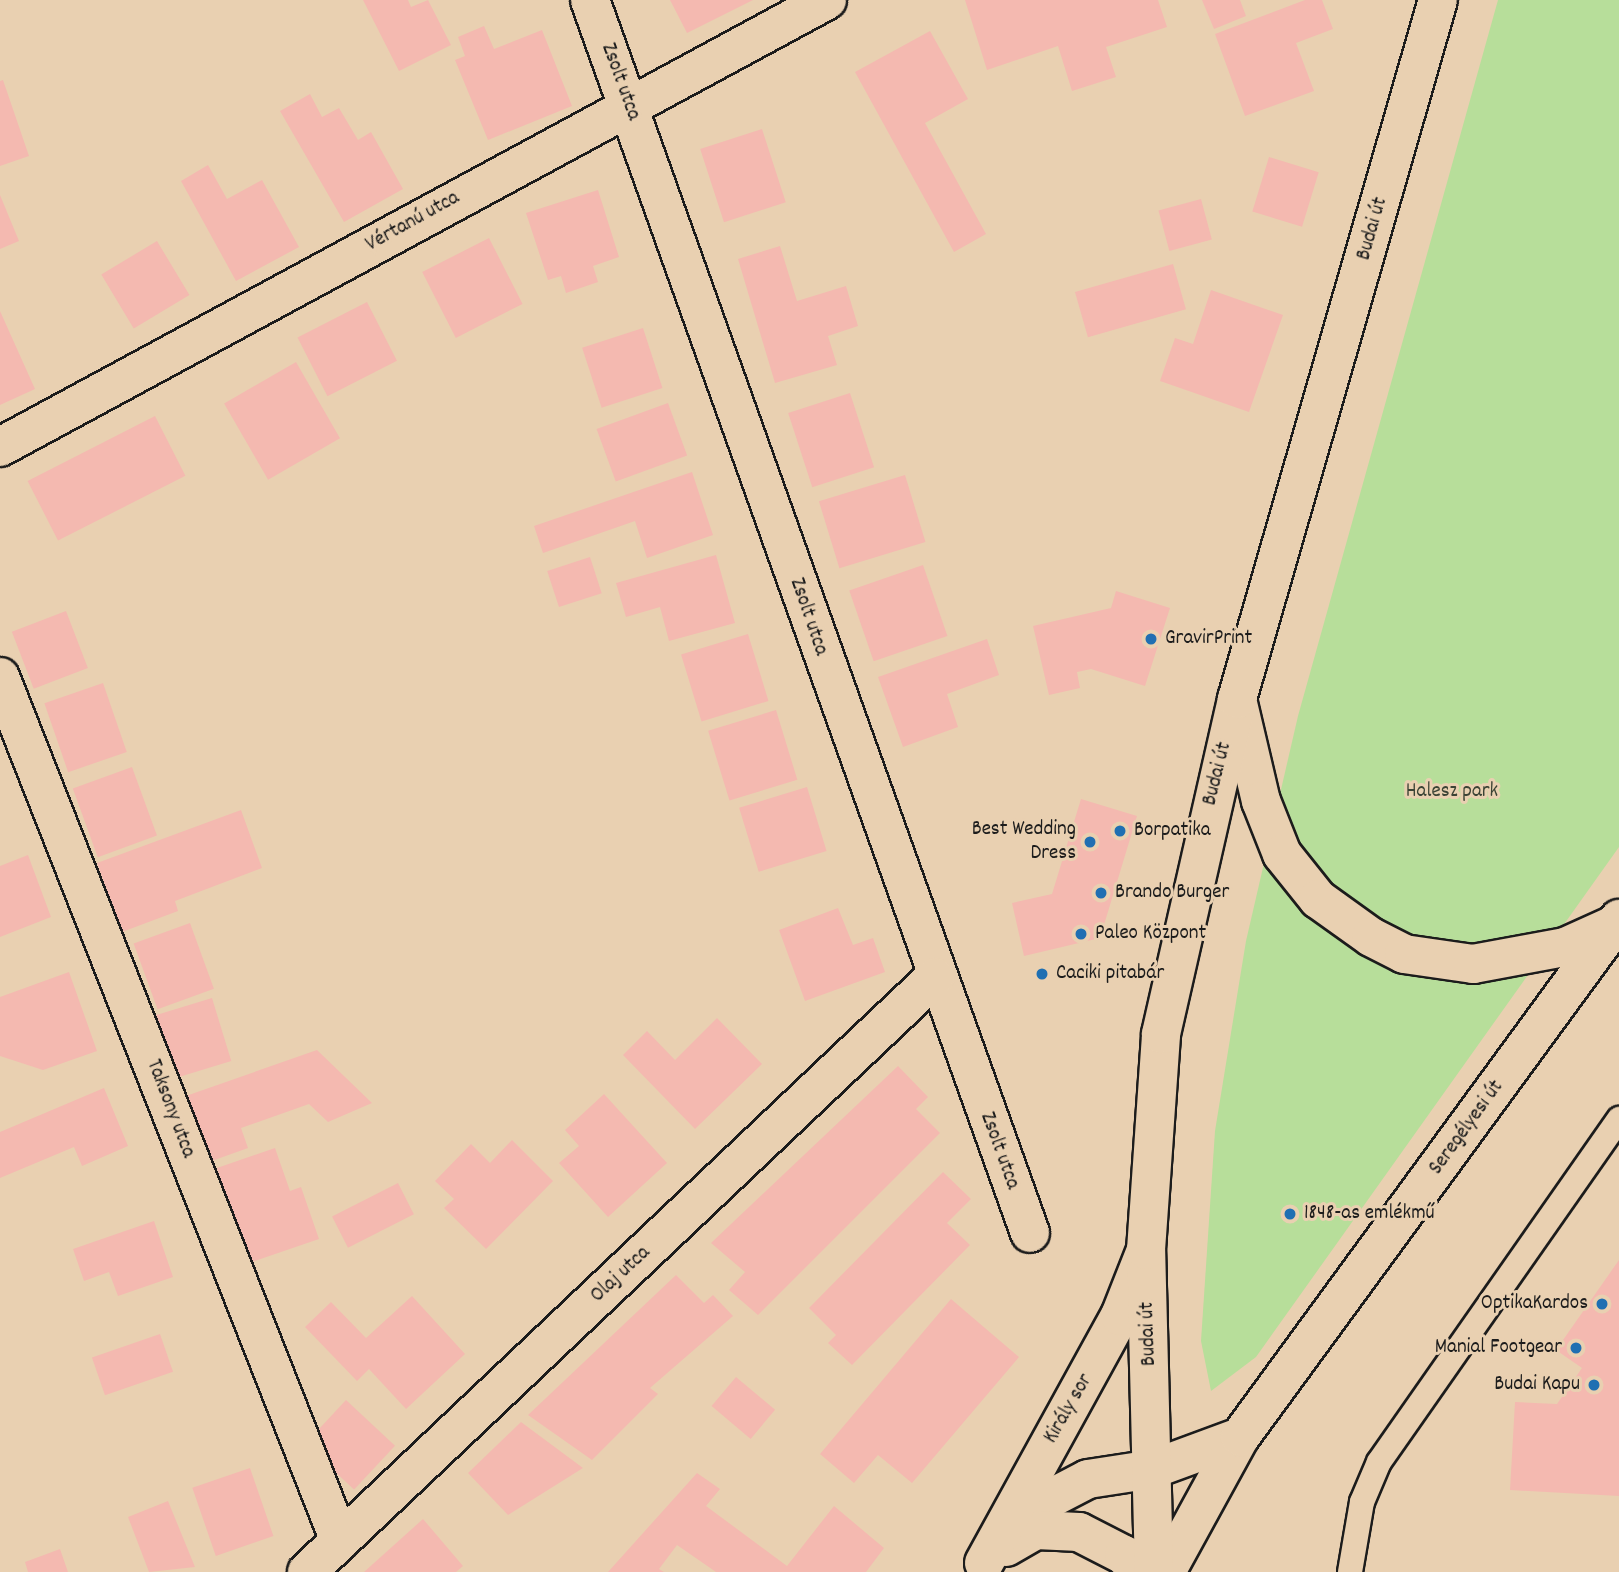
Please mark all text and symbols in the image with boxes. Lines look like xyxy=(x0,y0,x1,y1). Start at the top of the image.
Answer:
street label: Zsolt utca xyxy=(594,40,646,124)
street label: Vértanú utca xyxy=(362,186,464,258)
street label: Budai út xyxy=(1352,195,1394,263)
street label: Zsolt utca xyxy=(783,575,833,659)
place label: GravirPrint xyxy=(1165,626,1252,652)
marker: GravirPrint xyxy=(1143,631,1159,647)
street label: Budai út xyxy=(1198,740,1238,808)
park label: Halesz park xyxy=(1406,779,1498,805)
place label: Best Wedding Dress xyxy=(972,817,1076,867)
place label: Borpatika xyxy=(1134,818,1211,844)
marker: Borpatika xyxy=(1112,823,1128,839)
marker: Best Wedding Dress xyxy=(1082,834,1098,850)
place label: Brando Burger xyxy=(1115,880,1229,906)
marker: Brando Burger xyxy=(1093,885,1109,901)
place label: Paleo Központ xyxy=(1095,921,1206,947)
marker: Paleo Központ xyxy=(1073,926,1089,942)
place label: Caciki pitabár xyxy=(1056,961,1164,987)
marker: Caciki pitabár xyxy=(1034,966,1050,982)
street label: Taksony utca xyxy=(140,1056,200,1162)
street label: Seregélyesi út xyxy=(1424,1076,1510,1180)
street label: Zsolt utca xyxy=(973,1109,1025,1193)
place label: 1848-as emlékmű xyxy=(1304,1201,1435,1227)
marker: 1848-as emlékmű xyxy=(1282,1206,1298,1222)
street label: Olaj utca xyxy=(586,1241,656,1309)
place label: OptikaKardos xyxy=(1481,1291,1588,1317)
marker: OptikaKardos xyxy=(1594,1296,1610,1312)
street label: Budai út xyxy=(1135,1302,1163,1366)
place label: Manial Footgear xyxy=(1435,1335,1562,1361)
marker: Manial Footgear xyxy=(1568,1340,1584,1356)
street label: Király sor xyxy=(1039,1370,1099,1448)
place label: Budai Kapu xyxy=(1494,1372,1580,1398)
marker: Budai Kapu xyxy=(1586,1377,1602,1393)

